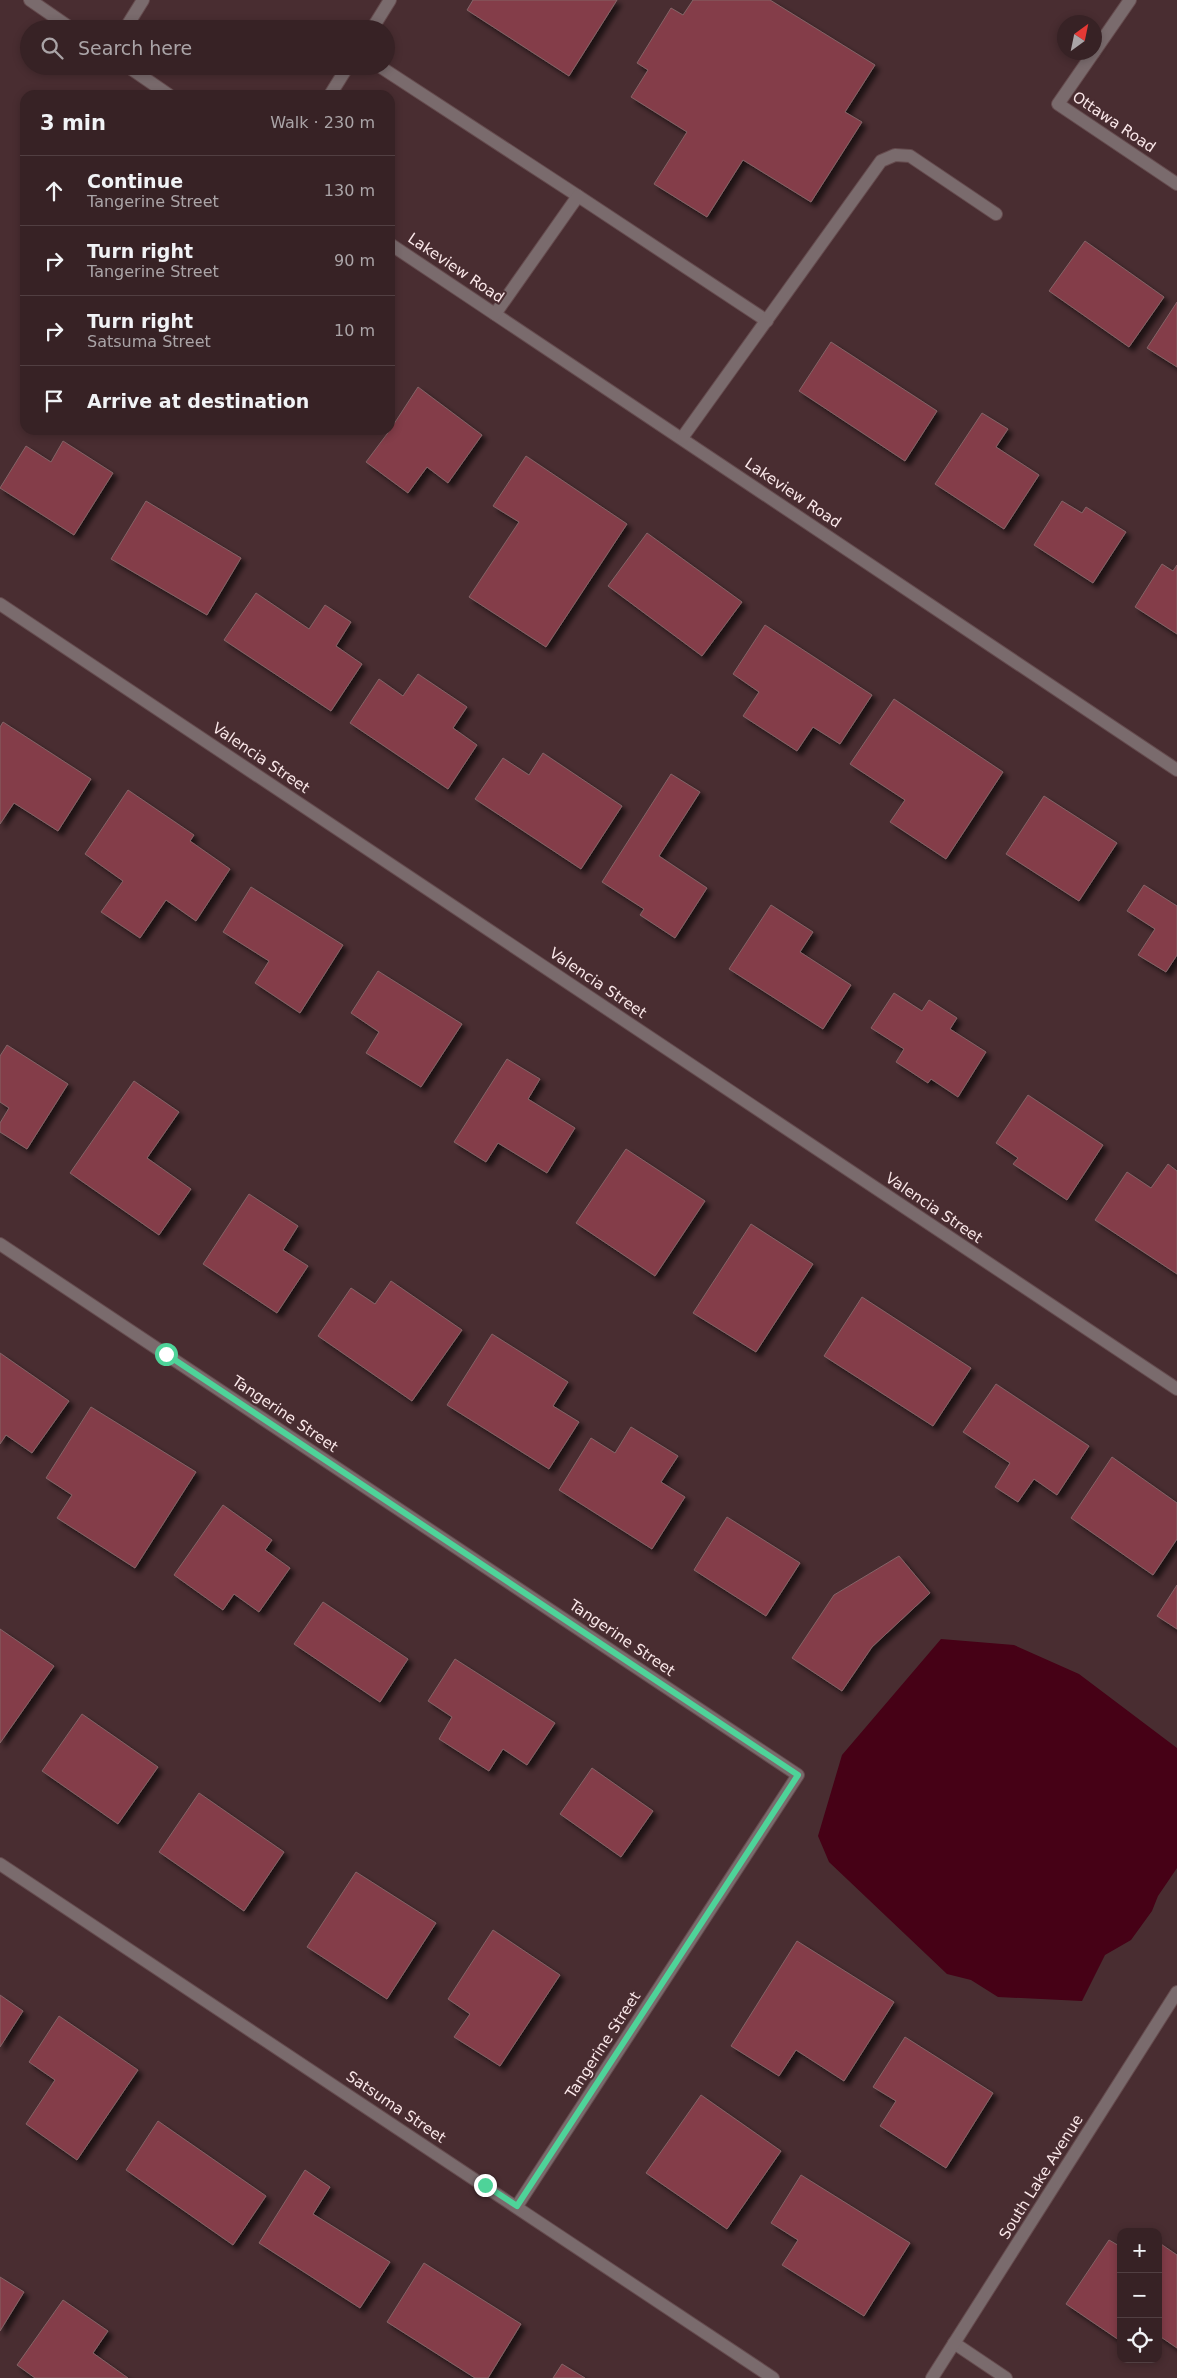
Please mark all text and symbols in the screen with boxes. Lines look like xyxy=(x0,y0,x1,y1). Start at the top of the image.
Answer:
north arrow xyxy=(1057,15,1102,60)
search box xyxy=(20,20,395,75)
icon: search xyxy=(38,34,66,62)
text: Search here xyxy=(78,37,192,59)
street label: Ottawa Road xyxy=(1069,88,1159,156)
text: 3 min xyxy=(40,111,106,135)
text: Walk · 230 m xyxy=(270,113,375,132)
text: Continue xyxy=(87,170,183,192)
icon: ahead xyxy=(40,177,68,205)
text: 130 m xyxy=(324,181,375,200)
text: Tangerine Street xyxy=(87,192,219,211)
street label: Lakeview Road xyxy=(405,229,507,307)
text: Turn right xyxy=(87,240,193,262)
icon: right xyxy=(40,247,68,275)
text: 90 m xyxy=(334,251,375,270)
text: Tangerine Street xyxy=(87,262,219,281)
text: Turn right xyxy=(87,310,193,332)
icon: right xyxy=(40,317,68,345)
text: 10 m xyxy=(334,321,375,340)
text: Satsuma Street xyxy=(87,332,211,351)
icon: arrive xyxy=(40,387,68,415)
text: Arrive at destination xyxy=(87,390,309,412)
street label: Lakeview Road xyxy=(742,454,844,532)
street label: Valencia Street xyxy=(209,719,313,797)
street label: Valencia Street xyxy=(546,944,650,1022)
street label: Valencia Street xyxy=(882,1169,986,1247)
route start xyxy=(155,1343,178,1366)
street label: Tangerine Street xyxy=(228,1371,341,1456)
street label: Tangerine Street xyxy=(565,1595,678,1680)
street label: Tangerine Street xyxy=(561,1988,644,2103)
street label: Satsuma Street xyxy=(343,2067,449,2147)
street label: South Lake Avenue xyxy=(995,2111,1087,2243)
route end xyxy=(474,2174,497,2197)
map controls xyxy=(1117,2228,1162,2363)
button: + xyxy=(1117,2228,1162,2273)
button: − xyxy=(1117,2273,1162,2318)
button: locate xyxy=(1117,2318,1162,2363)

